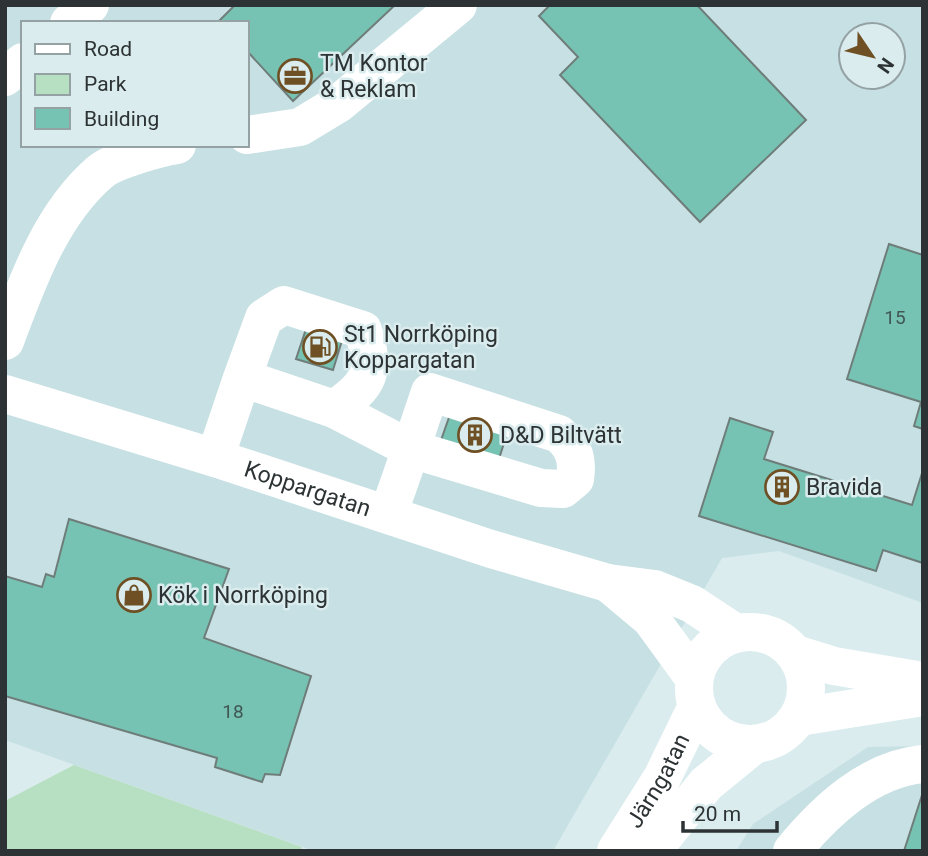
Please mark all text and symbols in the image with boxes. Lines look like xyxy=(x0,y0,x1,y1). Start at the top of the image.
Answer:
legend xyxy=(21,21,248,147)
north arrow xyxy=(837,21,907,91)
text: Road xyxy=(84,37,132,61)
place label: TM Kontor & Reklam xyxy=(320,50,428,103)
text: N xyxy=(872,53,899,78)
office icon: TM Kontor & Reklam xyxy=(276,57,314,95)
text: Park xyxy=(84,72,127,96)
text: Building xyxy=(84,107,159,131)
house number: 15 xyxy=(884,306,906,329)
place label: St1 Norrköping Koppargatan xyxy=(344,321,498,374)
fuel station icon: St1 Norrköping Koppargatan xyxy=(301,328,339,366)
building icon: D&D Biltvätt xyxy=(456,416,494,454)
place label: D&D Biltvätt xyxy=(500,422,622,449)
street label: Koppargatan xyxy=(241,456,374,522)
building icon: Bravida xyxy=(763,468,801,506)
place label: Bravida xyxy=(806,474,882,501)
shop icon: Kök i Norrköping xyxy=(115,576,153,614)
place label: Kök i Norrköping xyxy=(158,582,328,609)
house number: 18 xyxy=(222,700,244,723)
street label: Järngatan xyxy=(621,729,695,833)
scale bar xyxy=(683,790,778,834)
text: 20 m xyxy=(694,802,741,826)

